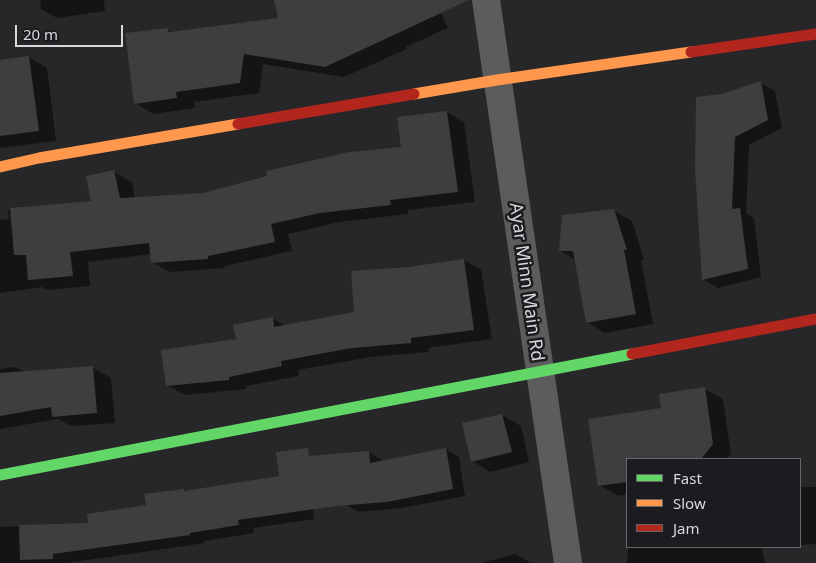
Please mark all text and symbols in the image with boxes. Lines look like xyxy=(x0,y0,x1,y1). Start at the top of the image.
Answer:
scale bar xyxy=(18,15,125,47)
text: 20 m xyxy=(23,24,58,44)
street label: Ayar Minn Main Rd xyxy=(504,201,548,363)
legend xyxy=(626,458,801,548)
text: Fast xyxy=(673,468,702,488)
text: Slow xyxy=(673,493,706,513)
text: Jam xyxy=(673,518,700,538)

